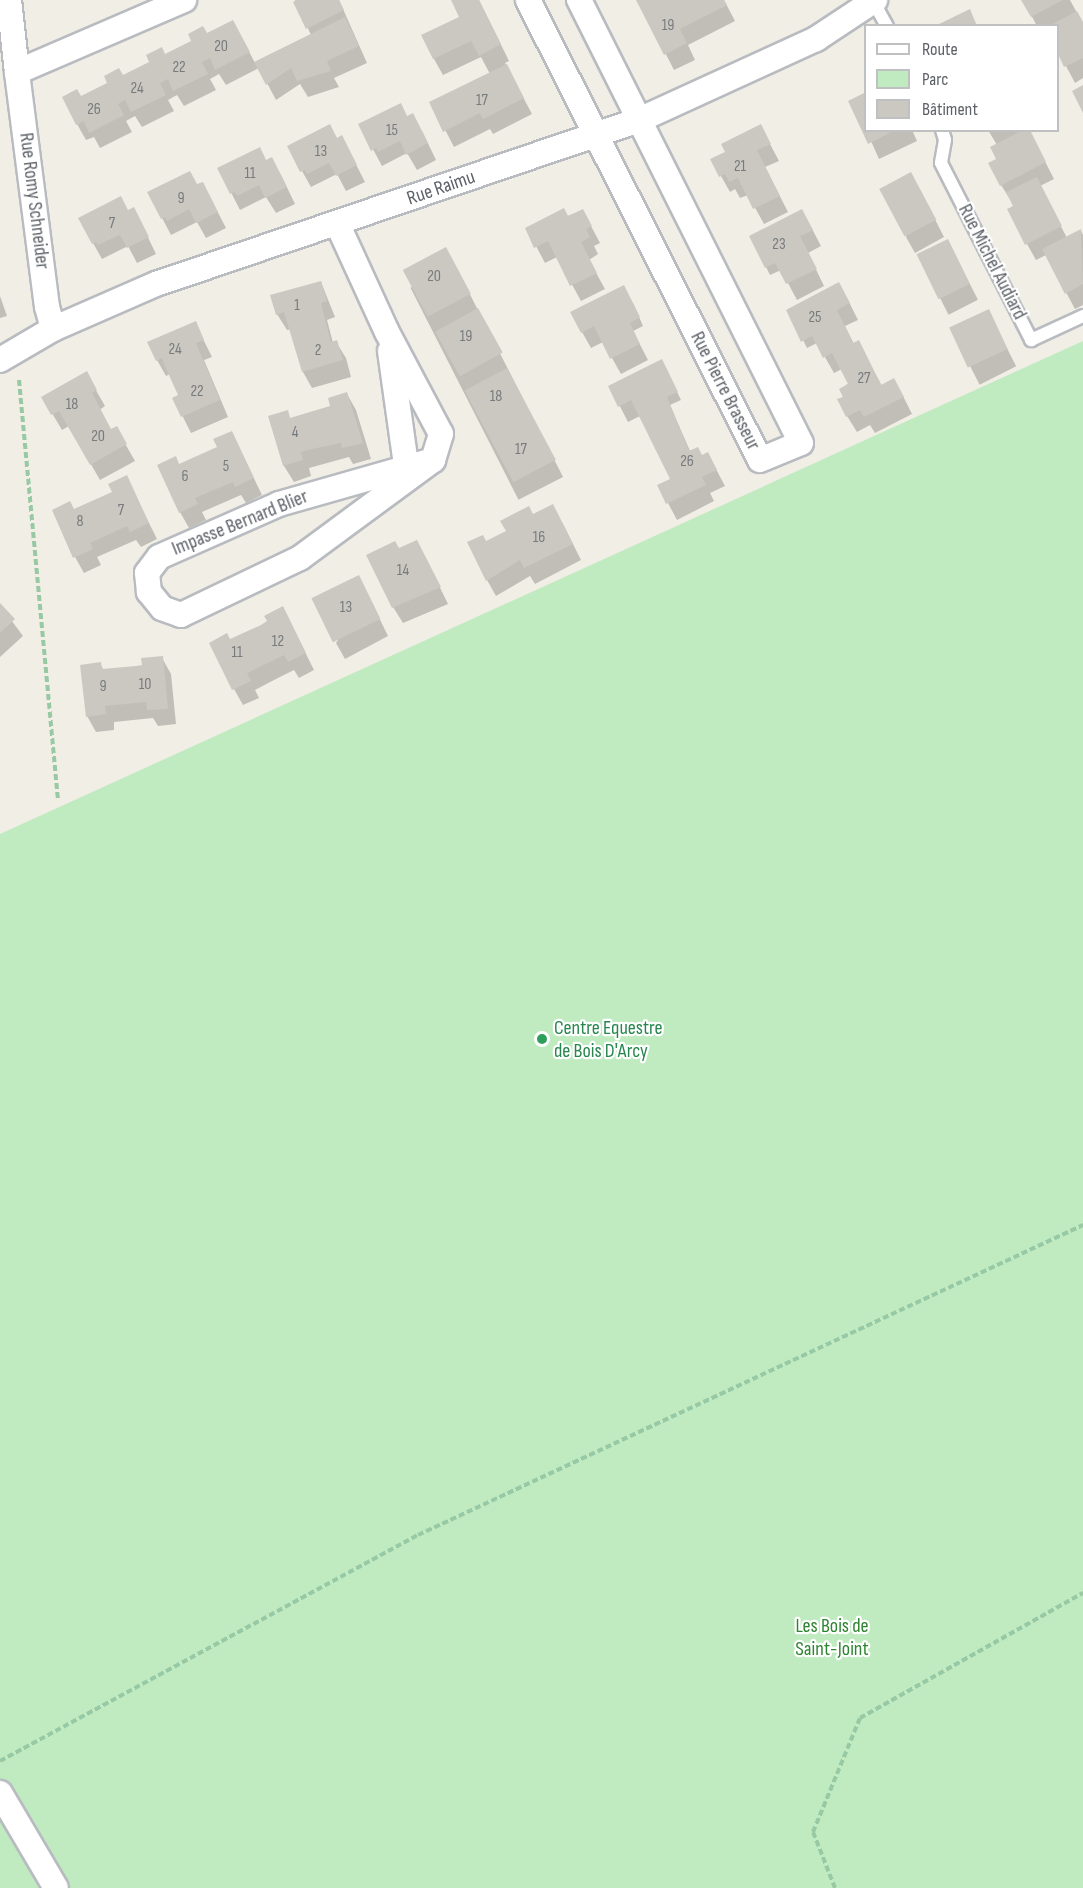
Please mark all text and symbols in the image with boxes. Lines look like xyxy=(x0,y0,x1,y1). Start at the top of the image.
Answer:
house number: 19 xyxy=(662,16,674,36)
legend xyxy=(864,24,1059,132)
house number: 20 xyxy=(214,37,228,57)
text: Route xyxy=(922,39,958,60)
house number: 22 xyxy=(172,58,186,78)
text: Parc xyxy=(922,69,948,90)
house number: 24 xyxy=(130,79,144,99)
house number: 17 xyxy=(476,91,488,111)
text: Bâtiment xyxy=(922,99,978,120)
house number: 26 xyxy=(87,100,101,120)
house number: 15 xyxy=(386,121,398,141)
street label: Rue Romy Schneider xyxy=(14,131,54,271)
house number: 13 xyxy=(315,142,327,162)
house number: 21 xyxy=(734,157,746,177)
house number: 11 xyxy=(244,164,256,184)
street label: Rue Raimu xyxy=(404,165,478,211)
house number: 9 xyxy=(177,189,185,209)
street label: Rue Michel Audiard xyxy=(953,200,1031,324)
house number: 7 xyxy=(109,214,115,234)
house number: 23 xyxy=(772,235,786,255)
house number: 20 xyxy=(427,267,441,287)
house number: 1 xyxy=(294,296,300,316)
house number: 25 xyxy=(808,308,822,328)
house number: 19 xyxy=(460,327,472,347)
street label: Rue Pierre Brasseur xyxy=(685,328,765,454)
house number: 24 xyxy=(168,340,182,360)
house number: 2 xyxy=(315,341,321,361)
house number: 27 xyxy=(857,369,871,389)
house number: 22 xyxy=(190,382,204,402)
house number: 18 xyxy=(490,387,502,407)
house number: 18 xyxy=(66,395,78,415)
house number: 4 xyxy=(292,423,298,443)
house number: 20 xyxy=(91,427,105,447)
house number: 17 xyxy=(515,440,527,460)
house number: 26 xyxy=(680,452,694,472)
house number: 5 xyxy=(223,457,229,477)
house number: 6 xyxy=(181,467,189,487)
street label: Impasse Bernard Blier xyxy=(168,485,312,561)
house number: 7 xyxy=(118,501,124,521)
house number: 8 xyxy=(76,512,84,532)
house number: 16 xyxy=(533,528,545,548)
house number: 14 xyxy=(397,561,409,581)
house number: 13 xyxy=(340,598,352,618)
house number: 12 xyxy=(272,632,284,652)
house number: 11 xyxy=(231,643,243,663)
house number: 10 xyxy=(139,675,151,695)
house number: 9 xyxy=(99,677,107,697)
place label: Centre Equestre de Bois D'Arcy xyxy=(554,1016,663,1063)
marker: Centre Equestre de Bois D'Arcy xyxy=(535,1032,549,1046)
park label: Les Bois de Saint-Joint xyxy=(795,1614,869,1661)

